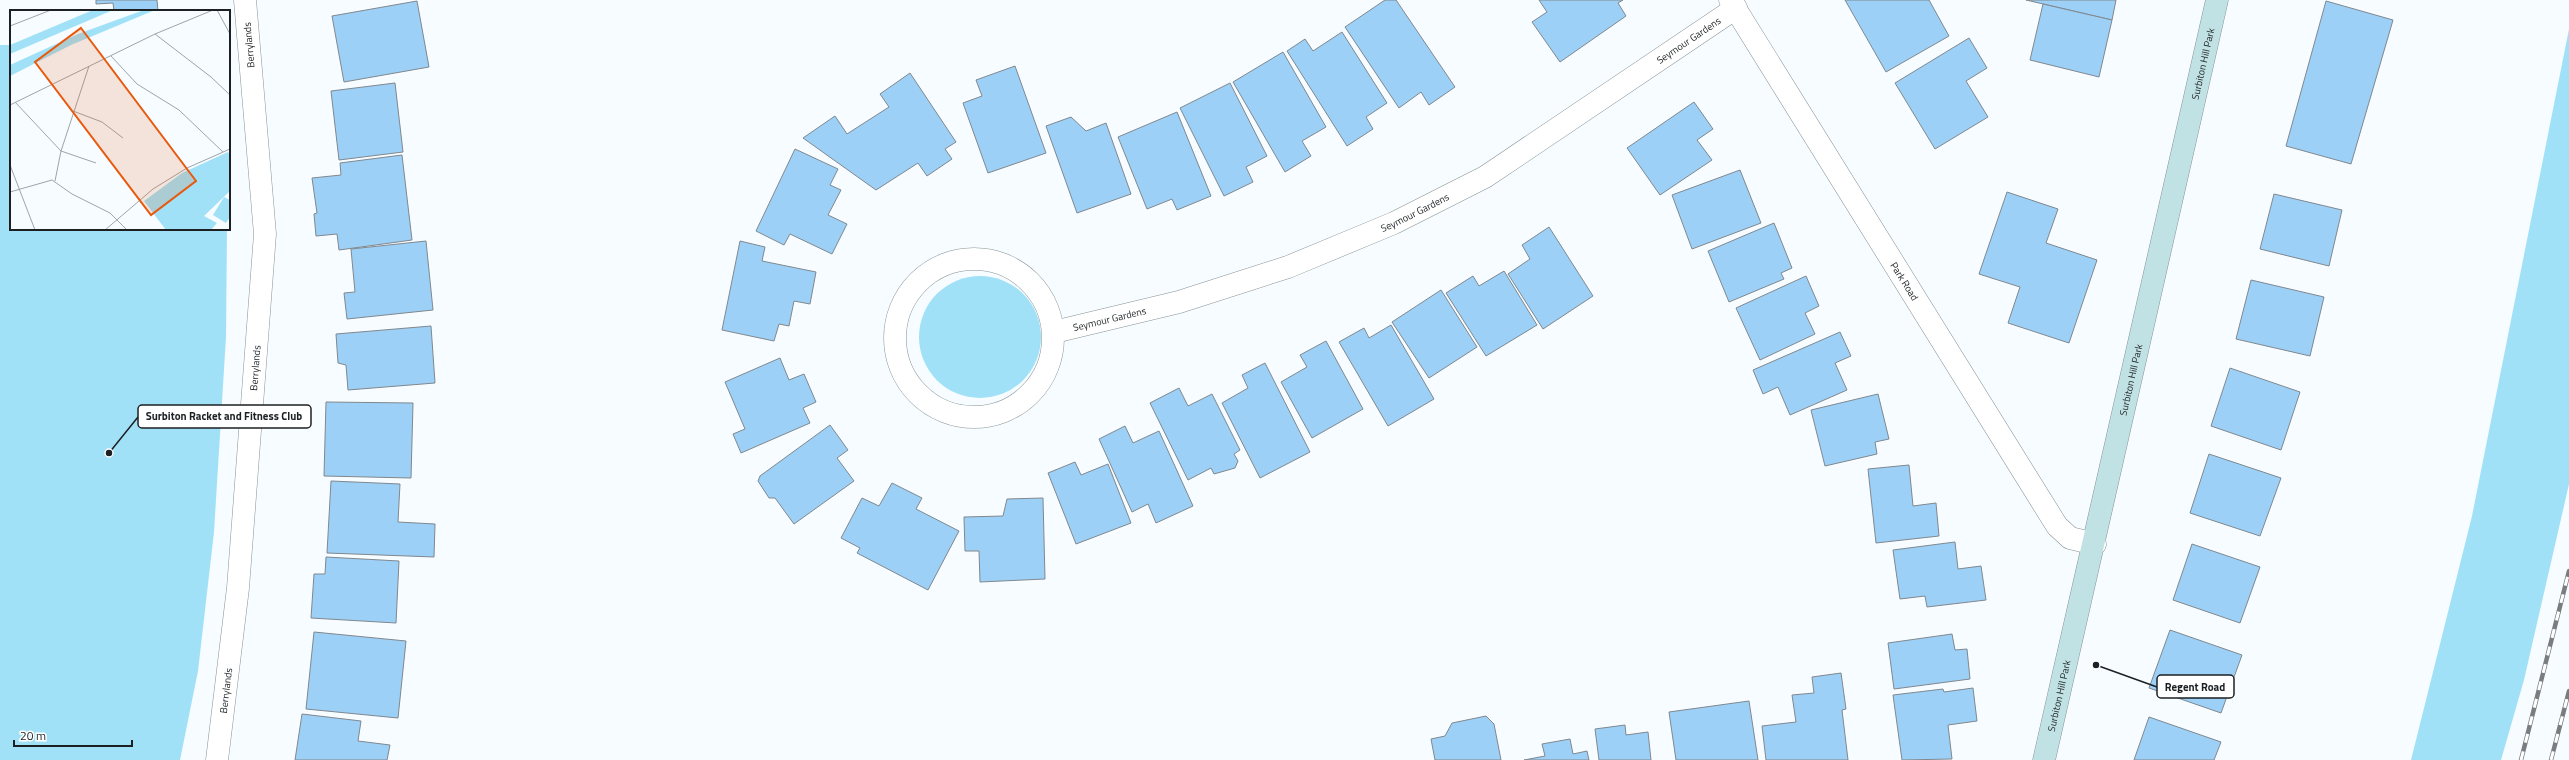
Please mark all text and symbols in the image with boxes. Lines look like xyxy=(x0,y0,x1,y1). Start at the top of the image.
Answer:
inset map xyxy=(10,10,230,230)
street label: Seymour Gardens xyxy=(1653,13,1724,67)
street label: Berrylands xyxy=(240,21,258,68)
street label: Surbiton Hill Park xyxy=(2187,26,2218,101)
street label: Seymour Gardens xyxy=(1378,189,1452,235)
street label: Park Road xyxy=(1887,259,1922,303)
street label: Seymour Gardens xyxy=(1071,303,1148,335)
street label: Surbiton Hill Park xyxy=(2115,342,2146,417)
street label: Berrylands xyxy=(246,344,264,391)
callout: Surbiton Racket and Fitness Club xyxy=(138,405,311,428)
text: Surbiton Racket and Fitness Club xyxy=(146,408,302,424)
street label: Surbiton Hill Park xyxy=(2043,658,2074,733)
street label: Berrylands xyxy=(215,667,236,714)
callout: Regent Road xyxy=(2157,675,2234,698)
text: Regent Road xyxy=(2165,679,2225,695)
scale bar xyxy=(14,722,132,748)
text: 20 m xyxy=(20,726,46,745)

